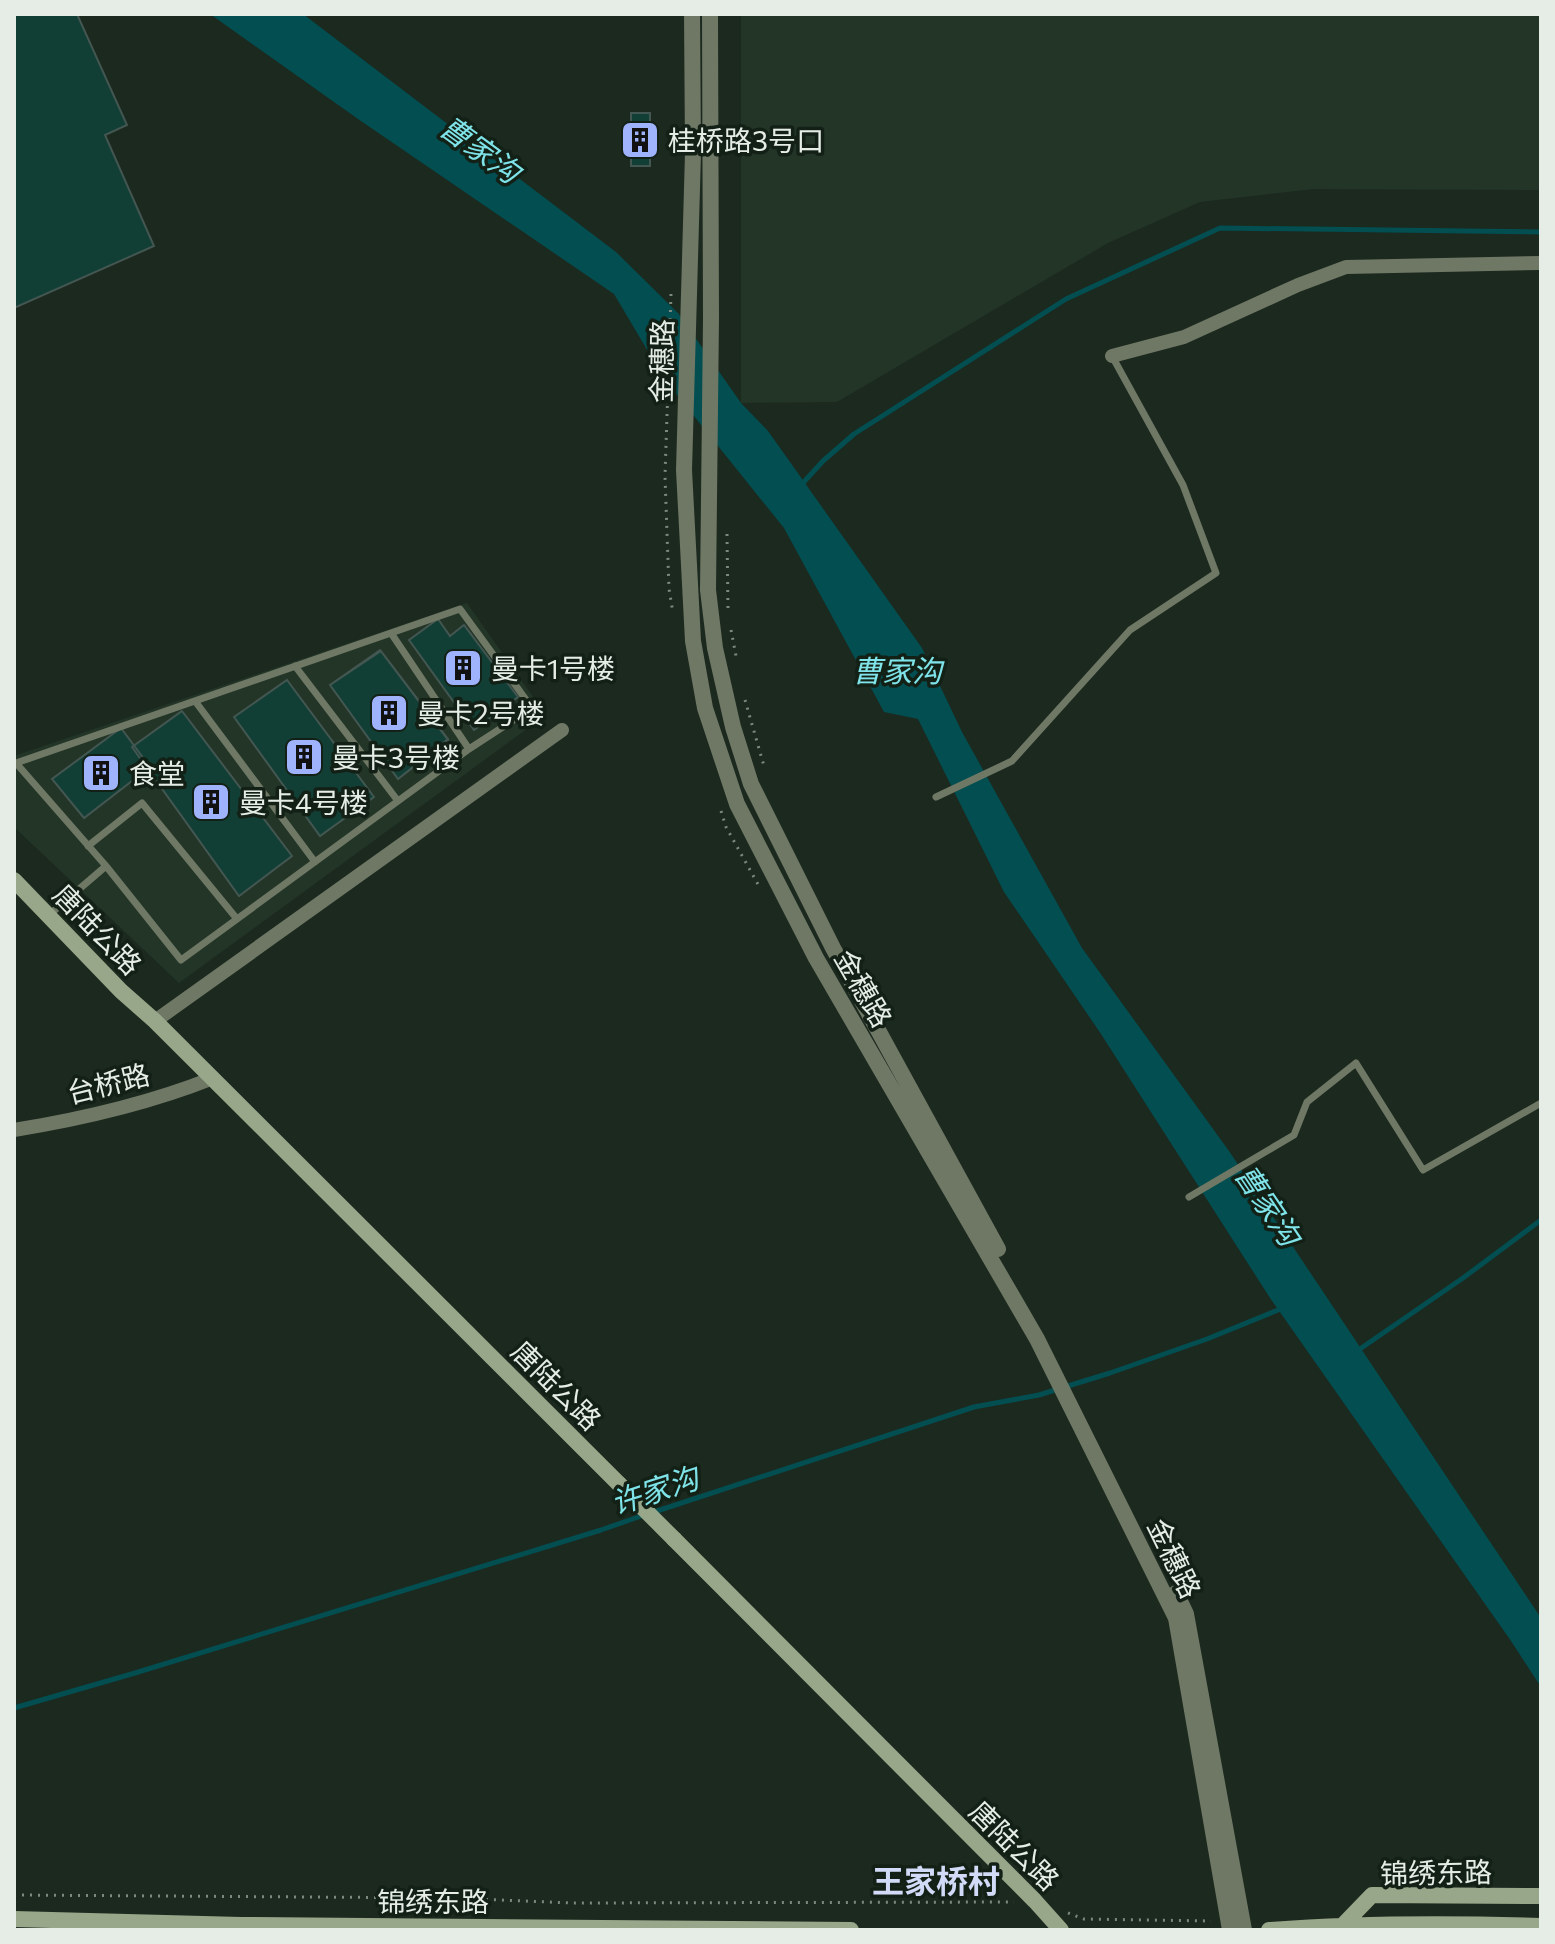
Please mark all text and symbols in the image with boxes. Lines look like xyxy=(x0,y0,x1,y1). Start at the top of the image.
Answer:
water label: 曹家沟 xyxy=(434,107,531,191)
building icon: 桂桥路3号口 xyxy=(619,119,661,161)
place label: 桂桥路3号口 xyxy=(668,123,824,157)
street label: 金穗路 xyxy=(643,319,679,403)
building icon: 曼卡1号楼 xyxy=(442,647,484,689)
place label: 曼卡1号楼 xyxy=(491,651,615,685)
water label: 曹家沟 xyxy=(852,651,945,688)
building icon: 曼卡2号楼 xyxy=(368,692,410,734)
place label: 曼卡2号楼 xyxy=(417,696,545,730)
building icon: 曼卡3号楼 xyxy=(283,736,325,778)
place label: 曼卡3号楼 xyxy=(332,740,460,774)
building icon: 食堂 xyxy=(80,752,122,794)
place label: 食堂 xyxy=(129,756,185,790)
building icon: 曼卡4号楼 xyxy=(190,781,232,823)
place label: 曼卡4号楼 xyxy=(239,785,368,819)
street label: 唐陆公路 xyxy=(47,877,149,981)
street label: 金穗路 xyxy=(828,943,900,1033)
street label: 台桥路 xyxy=(63,1056,153,1110)
water label: 曹家沟 xyxy=(1228,1156,1311,1254)
street label: 唐陆公路 xyxy=(505,1333,609,1437)
water label: 许家沟 xyxy=(605,1457,705,1521)
street label: 金穗路 xyxy=(1141,1513,1209,1603)
street label: 唐陆公路 xyxy=(963,1793,1067,1897)
street label: 锦绣东路 xyxy=(1380,1854,1492,1890)
district label: 王家桥村 xyxy=(872,1860,1000,1900)
street label: 锦绣东路 xyxy=(377,1884,489,1918)

